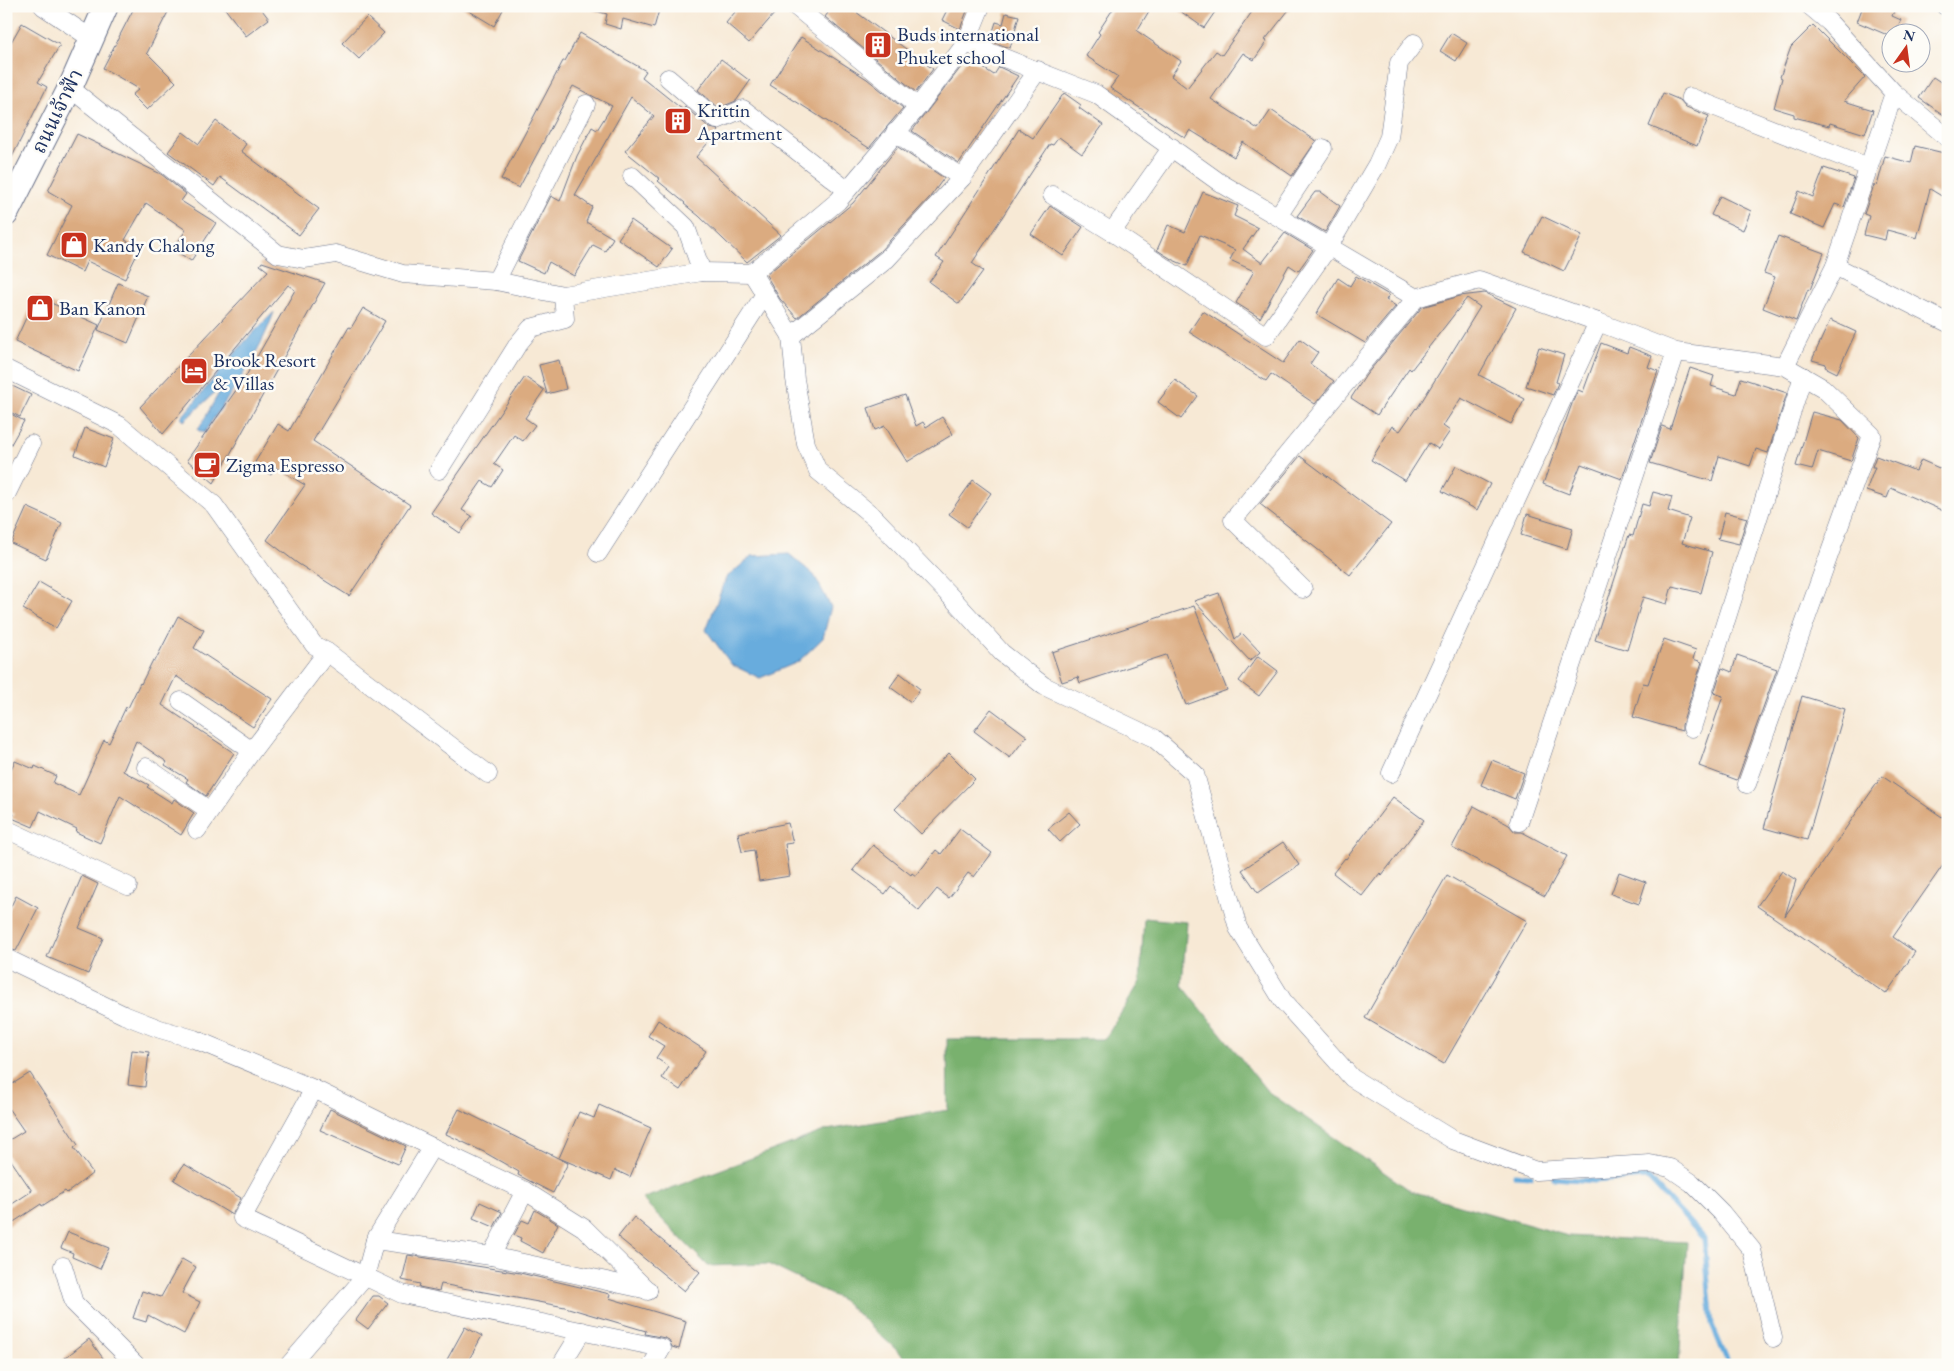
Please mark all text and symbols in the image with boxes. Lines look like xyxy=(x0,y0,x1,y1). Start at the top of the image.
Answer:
place label: Buds international Phuket school xyxy=(897,21,1039,70)
north arrow xyxy=(1882,22,1932,72)
text: N xyxy=(1901,25,1917,46)
building icon: Buds international Phuket school xyxy=(863,30,893,60)
street label: ถนนเจ้าฟ้า xyxy=(25,64,89,158)
place label: Krittin Apartment xyxy=(696,97,783,146)
building icon: Krittin Apartment xyxy=(663,106,693,136)
shop icon: Kandy Chalong xyxy=(59,230,89,260)
place label: Kandy Chalong xyxy=(93,232,215,258)
shop icon: Ban Kanon xyxy=(25,293,55,323)
place label: Ban Kanon xyxy=(59,295,146,321)
place label: Brook Resort & Villas xyxy=(213,347,316,396)
hotel icon: Brook Resort & Villas xyxy=(179,356,209,386)
cafe icon: Zigma Espresso xyxy=(192,450,222,480)
place label: Zigma Espresso xyxy=(226,452,345,478)

